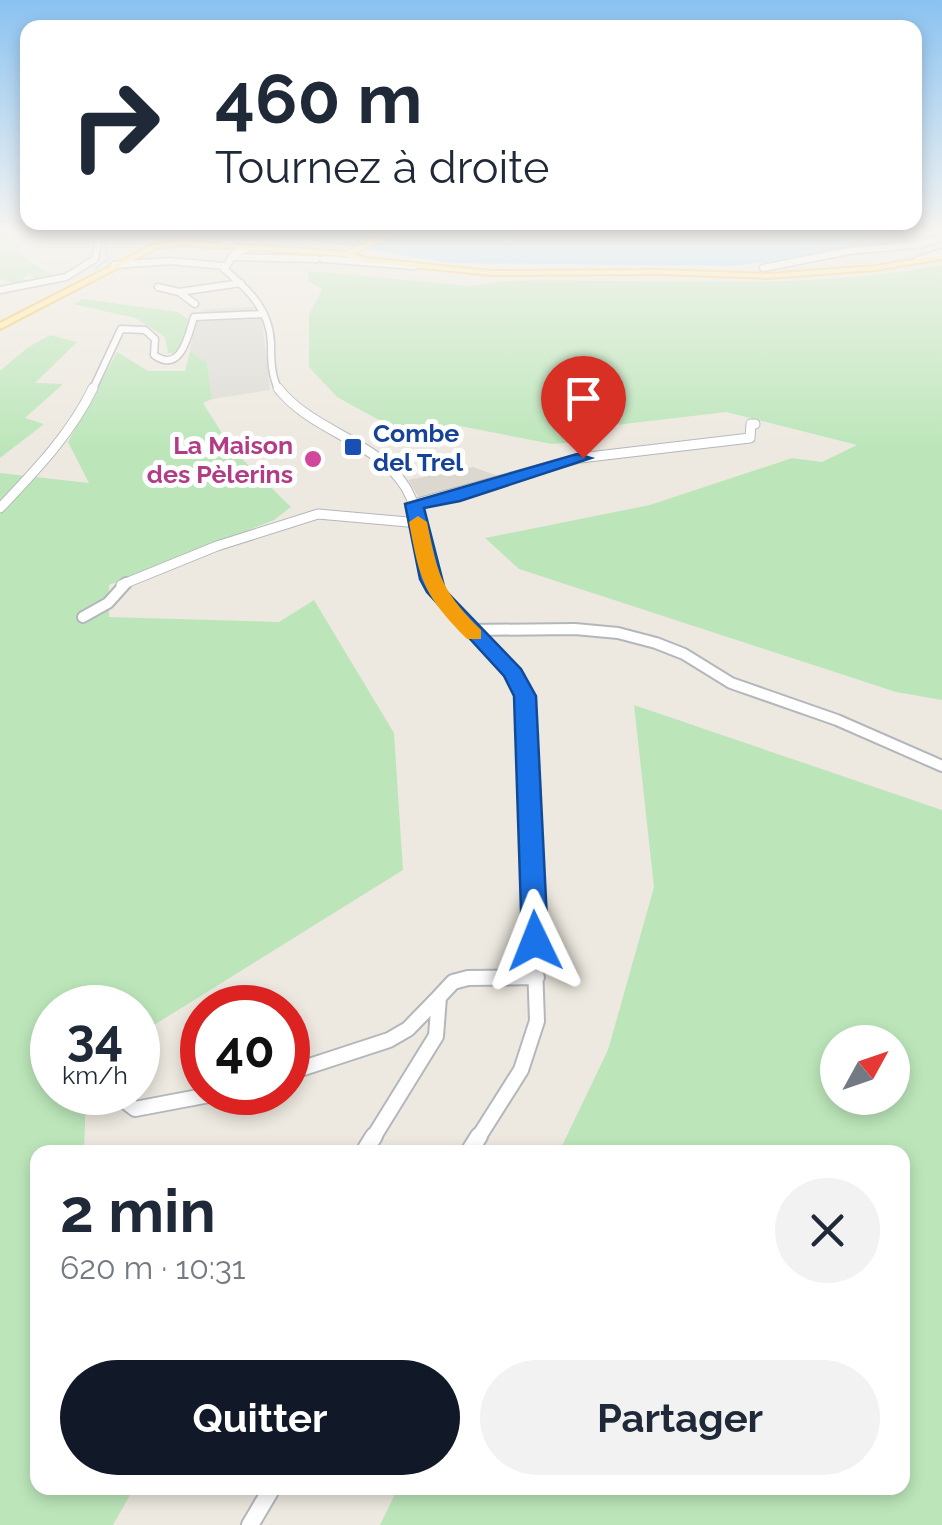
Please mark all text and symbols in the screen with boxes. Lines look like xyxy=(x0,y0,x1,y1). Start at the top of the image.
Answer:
text: 460 m xyxy=(215,57,422,139)
icon: right xyxy=(50,60,180,190)
text: Tournez à droite xyxy=(215,141,549,194)
pin xyxy=(541,356,626,459)
icon: arrive xyxy=(556,371,611,426)
place label: Combe del Trel xyxy=(373,418,463,477)
place label: La Maison des Pèlerins xyxy=(147,430,293,489)
marker: Combe del Trel xyxy=(342,436,364,458)
marker: La Maison des Pèlerins xyxy=(302,448,324,470)
position arrow xyxy=(483,889,587,993)
speed limit sign: 40 xyxy=(180,985,310,1115)
text: 34 xyxy=(67,1008,123,1067)
north arrow xyxy=(820,1025,910,1115)
map controls xyxy=(820,1025,910,1115)
text: km/h xyxy=(62,1060,128,1090)
text: 2 min xyxy=(60,1176,216,1246)
button: close xyxy=(775,1178,880,1283)
text: 620 m · 10:31 xyxy=(60,1249,246,1286)
button: Quitter xyxy=(60,1360,460,1475)
button: Partager xyxy=(480,1360,880,1475)

